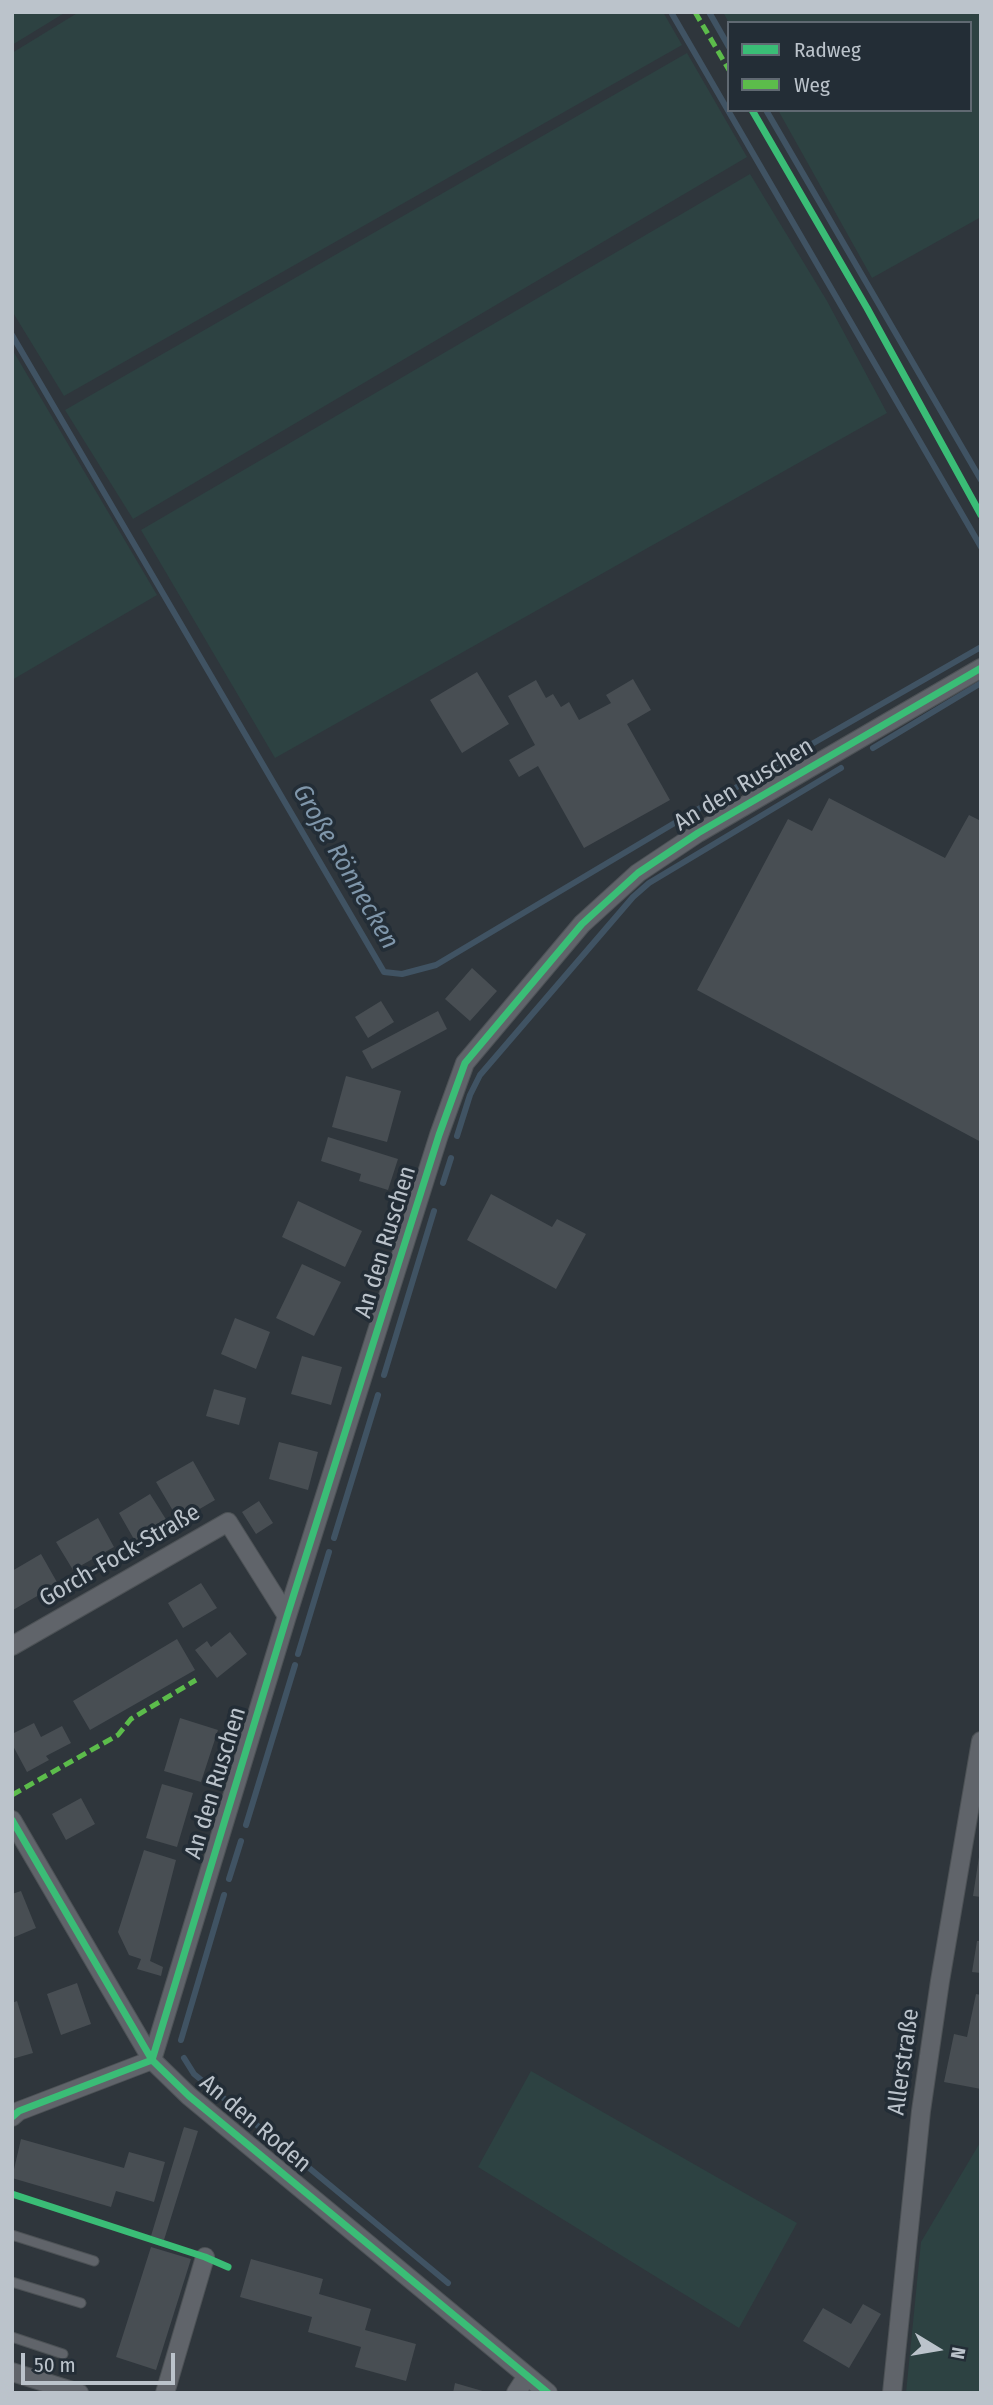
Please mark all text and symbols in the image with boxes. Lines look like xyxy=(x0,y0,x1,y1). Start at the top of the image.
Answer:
legend xyxy=(727,21,972,112)
text: Radweg xyxy=(794,37,861,63)
text: Weg xyxy=(794,72,830,98)
street label: An den Ruschen xyxy=(669,732,819,838)
water label: Große Rönnecken xyxy=(285,779,405,955)
street label: An den Ruschen xyxy=(349,1163,423,1321)
street label: Gorch-Fock-Straße xyxy=(35,1498,205,1614)
street label: An den Ruschen xyxy=(179,1704,253,1862)
street label: Allerstraße xyxy=(882,2007,926,2117)
street label: An den Roden xyxy=(193,2069,317,2179)
north arrow xyxy=(902,2314,972,2384)
scale bar xyxy=(24,2338,178,2382)
text: N xyxy=(946,2345,970,2361)
text: 50 m xyxy=(34,2352,76,2378)

